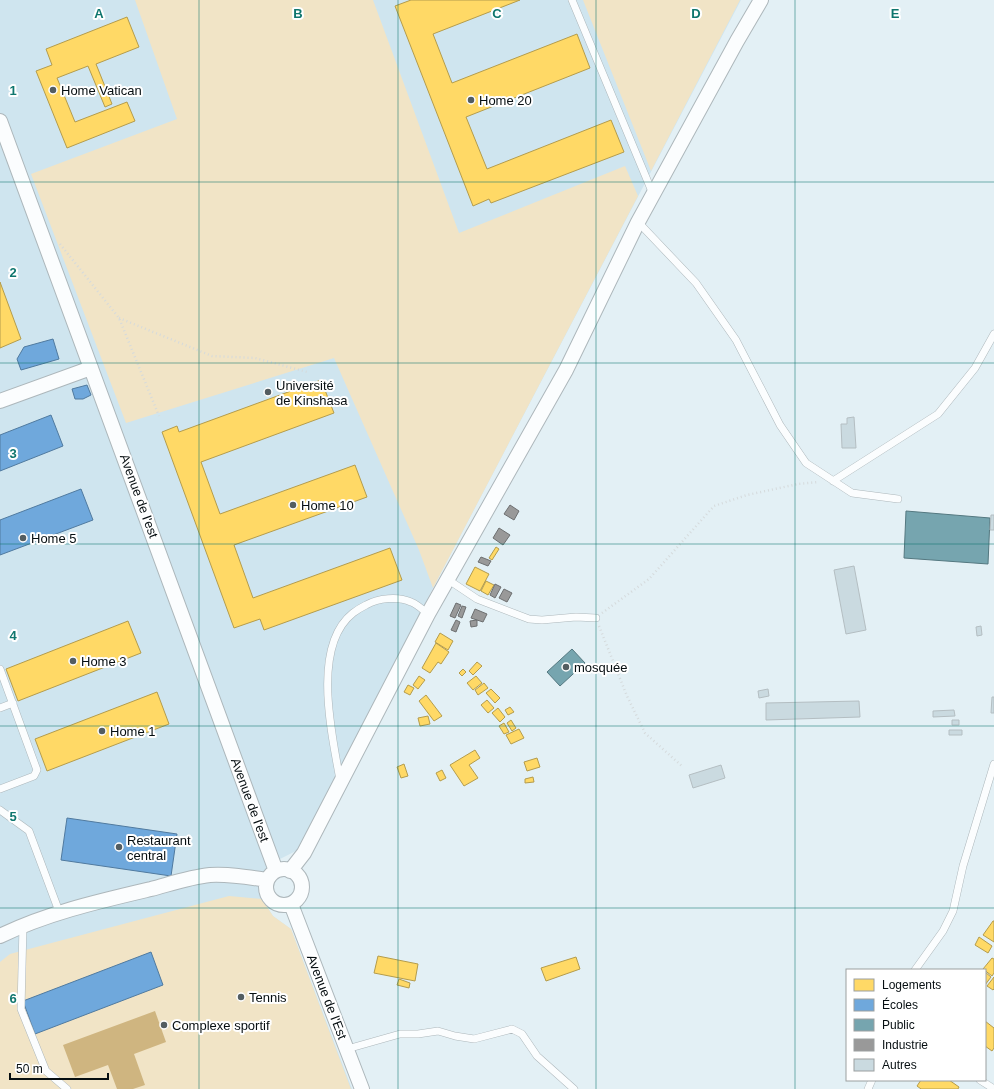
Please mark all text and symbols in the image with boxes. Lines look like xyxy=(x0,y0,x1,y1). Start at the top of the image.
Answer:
text: A xyxy=(94,6,104,21)
text: B xyxy=(293,6,303,21)
text: C xyxy=(492,6,502,21)
text: D xyxy=(691,6,701,21)
text: E xyxy=(891,6,900,21)
text: 1 xyxy=(9,83,17,98)
place label: Home Vatican xyxy=(61,83,142,98)
marker: Home Vatican xyxy=(48,85,58,95)
place label: Home 20 xyxy=(479,93,532,108)
marker: Home 20 xyxy=(466,95,476,105)
text: 2 xyxy=(9,265,17,280)
place label: Université de Kinshasa xyxy=(276,378,348,408)
marker: Université de Kinshasa xyxy=(263,387,273,397)
text: 3 xyxy=(9,446,17,461)
street label: Avenue de l'est xyxy=(117,452,161,540)
place label: Home 10 xyxy=(301,498,354,513)
marker: Home 10 xyxy=(288,500,298,510)
place label: Home 5 xyxy=(31,531,77,546)
marker: Home 5 xyxy=(18,533,28,543)
text: 4 xyxy=(9,628,17,643)
place label: Home 3 xyxy=(81,654,127,669)
marker: Home 3 xyxy=(68,656,78,666)
place label: mosquée xyxy=(574,660,627,675)
marker: mosquée xyxy=(561,662,571,672)
place label: Home 1 xyxy=(110,724,156,739)
marker: Home 1 xyxy=(97,726,107,736)
street label: Avenue de l'est xyxy=(228,756,272,844)
text: 5 xyxy=(9,809,17,824)
place label: Restaurant central xyxy=(127,833,191,863)
marker: Restaurant central xyxy=(114,842,124,852)
street label: Avenue de l'Est xyxy=(304,952,350,1042)
legend xyxy=(846,969,986,1081)
text: Logements xyxy=(882,978,941,992)
place label: Tennis xyxy=(249,990,287,1005)
text: 6 xyxy=(9,991,17,1006)
marker: Tennis xyxy=(236,992,246,1002)
text: Écoles xyxy=(882,997,918,1012)
place label: Complexe sportif xyxy=(172,1018,270,1033)
text: Public xyxy=(882,1018,915,1032)
marker: Complexe sportif xyxy=(159,1020,169,1030)
text: Industrie xyxy=(882,1038,928,1052)
scale bar xyxy=(10,1055,108,1081)
text: Autres xyxy=(882,1058,917,1072)
text: 50 m xyxy=(16,1062,43,1076)

